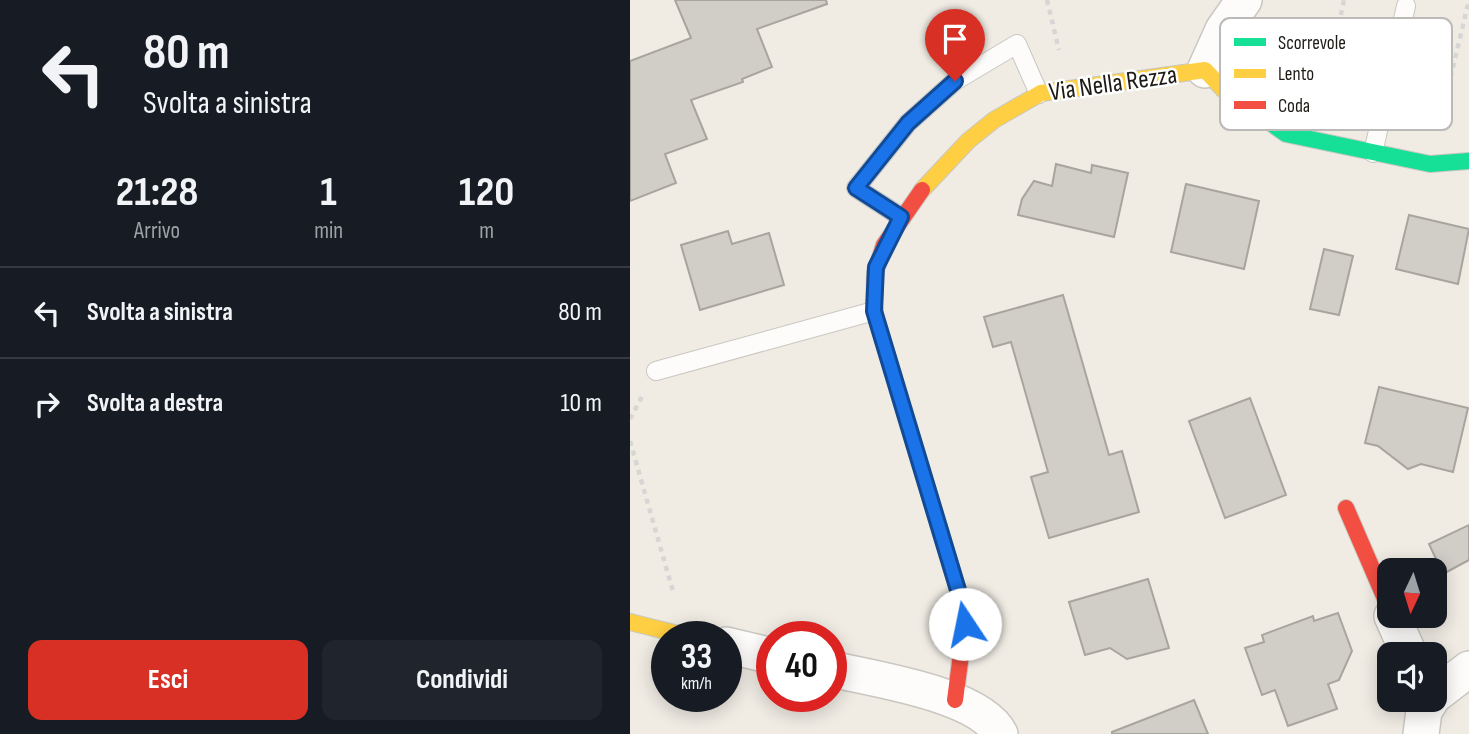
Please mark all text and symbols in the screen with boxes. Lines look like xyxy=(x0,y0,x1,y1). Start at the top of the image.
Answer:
pin xyxy=(925,9,985,81)
legend xyxy=(1220,18,1452,130)
icon: arrive xyxy=(936,20,974,58)
text: 80 m xyxy=(143,24,230,83)
icon: left xyxy=(28,28,119,119)
text: Scorrevole xyxy=(1278,32,1346,55)
street label: Via Nella Rezza xyxy=(1047,60,1179,108)
text: Lento xyxy=(1278,63,1314,86)
text: Svolta a sinistra xyxy=(143,84,312,123)
text: Coda xyxy=(1278,95,1310,118)
text: 21:28 xyxy=(116,167,198,218)
text: 1 xyxy=(320,167,337,218)
text: 120 xyxy=(459,167,514,218)
text: Arrivo xyxy=(134,217,180,245)
text: min xyxy=(314,217,343,245)
text: m xyxy=(479,217,494,245)
icon: left xyxy=(28,294,66,332)
text: Svolta a sinistra xyxy=(87,297,233,328)
text: 80 m xyxy=(558,297,602,328)
icon: right xyxy=(28,385,66,423)
text: Svolta a destra xyxy=(87,388,223,419)
text: 10 m xyxy=(560,388,602,419)
north arrow xyxy=(1377,558,1447,628)
map controls xyxy=(1377,558,1447,712)
position arrow xyxy=(928,587,1002,661)
speed limit sign: 40 xyxy=(756,621,847,712)
text: 33 xyxy=(681,636,712,679)
button: Esci xyxy=(28,640,308,720)
button: Condividi xyxy=(322,640,602,720)
button: sound xyxy=(1377,642,1447,712)
text: km/h xyxy=(681,673,712,694)

